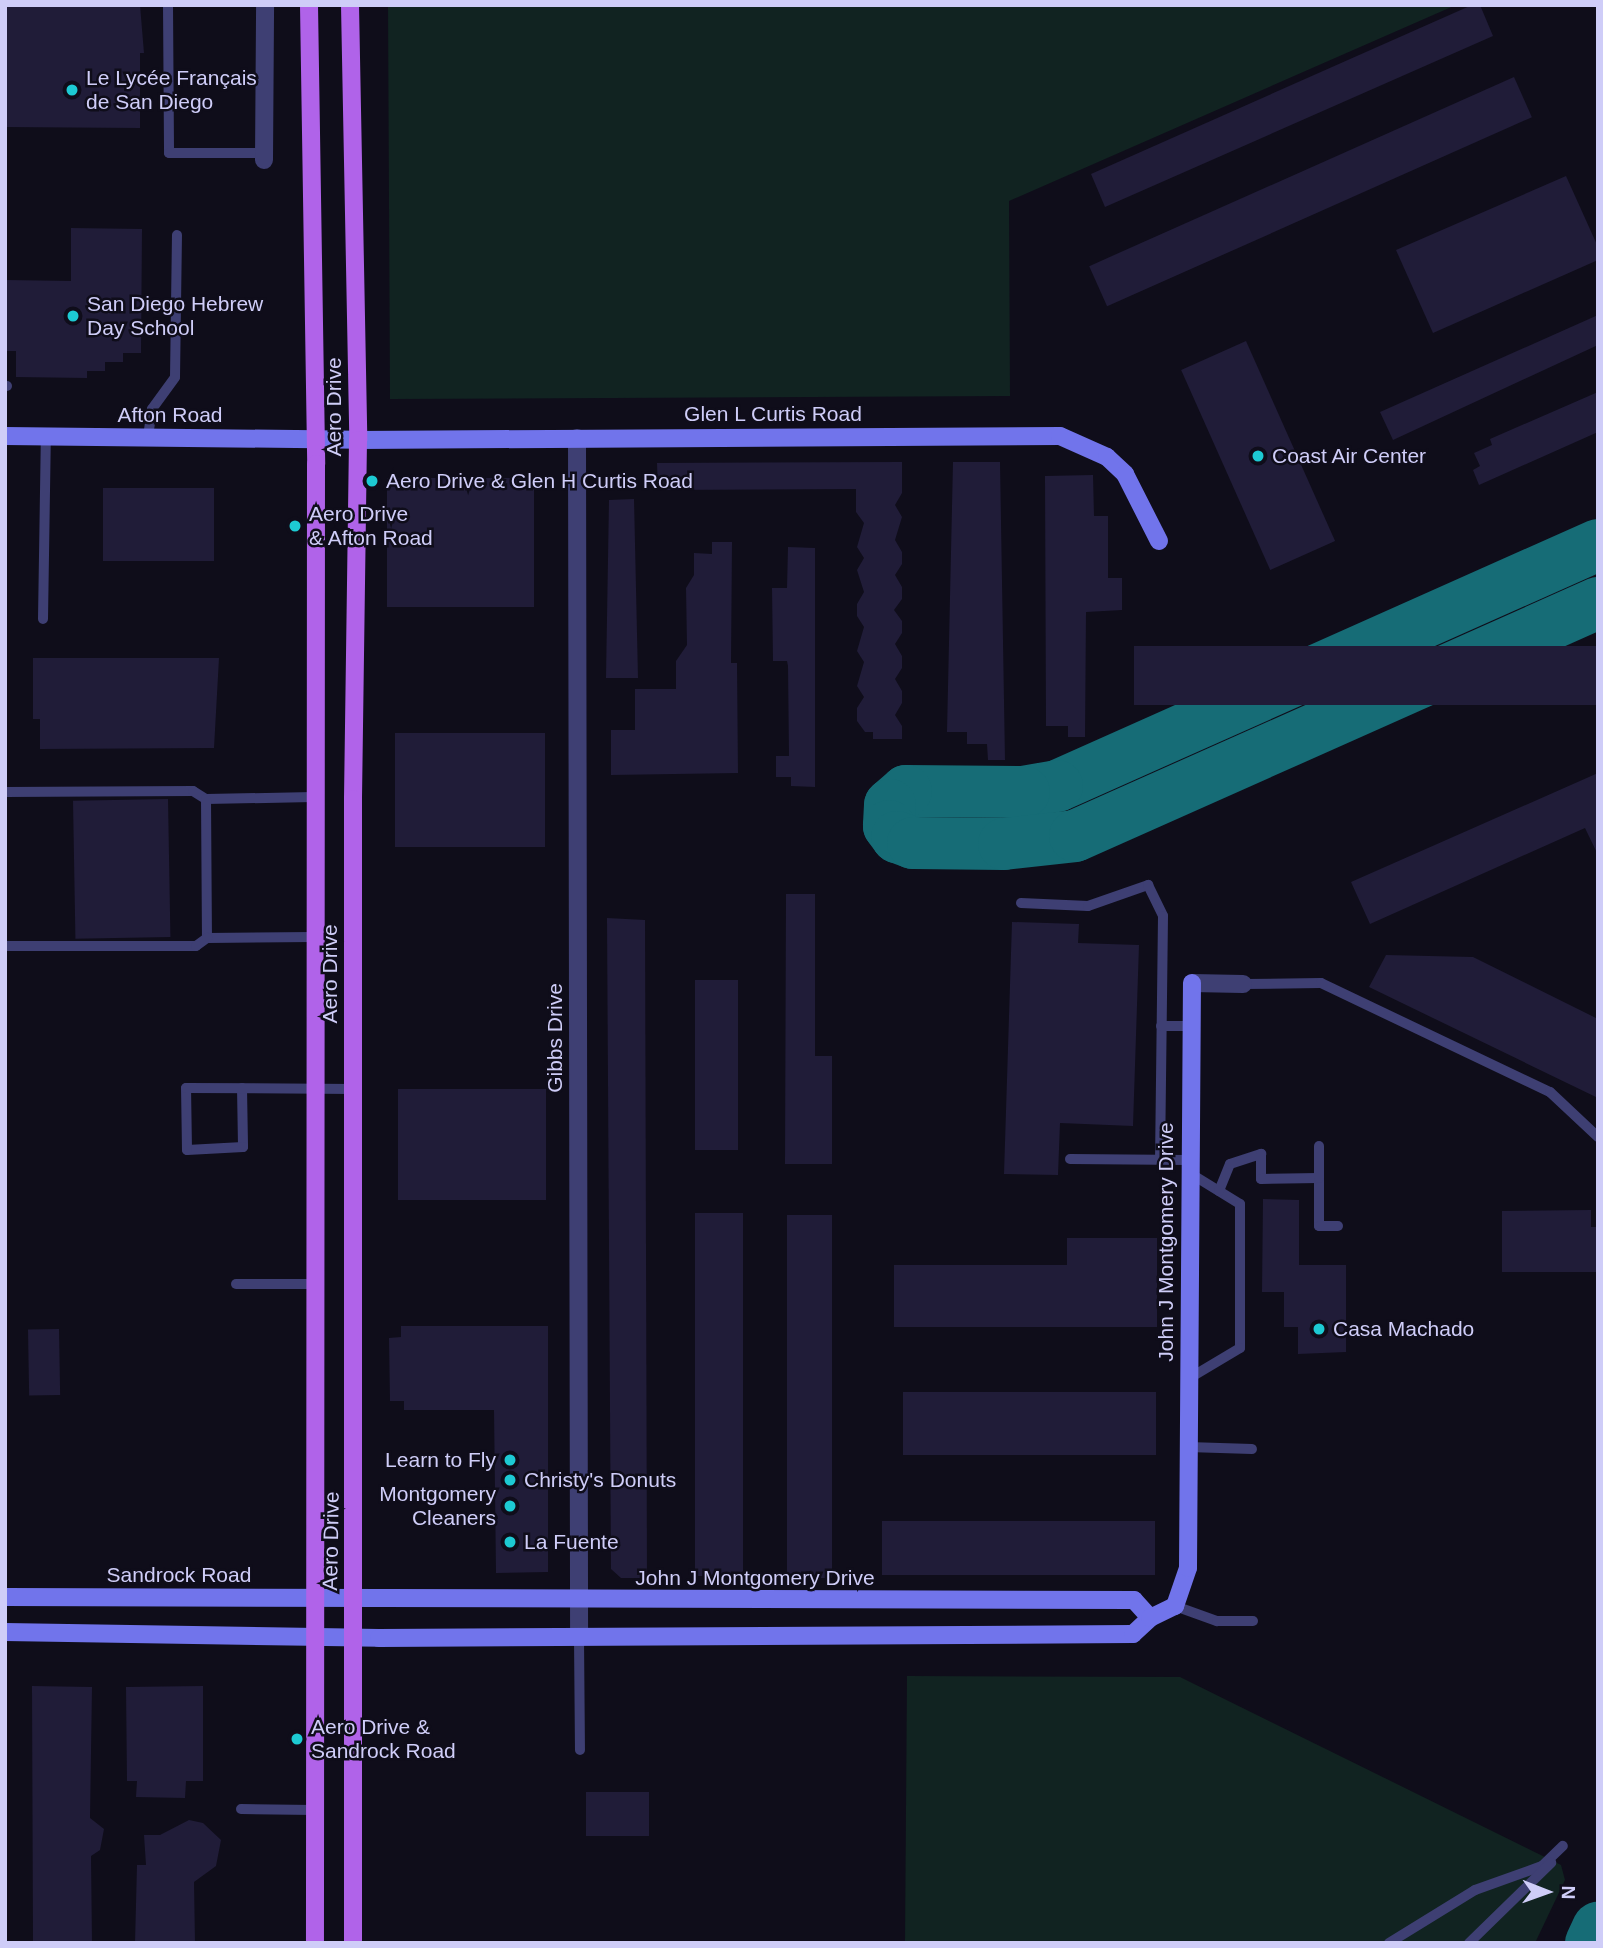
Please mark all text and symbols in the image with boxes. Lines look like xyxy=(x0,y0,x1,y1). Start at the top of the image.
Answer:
place label: Le Lycée Français de San Diego xyxy=(86,65,257,115)
marker: Le Lycée Français de San Diego xyxy=(64,82,80,98)
place label: San Diego Hebrew Day School xyxy=(87,291,263,341)
marker: San Diego Hebrew Day School xyxy=(65,308,81,324)
street label: Aero Drive xyxy=(321,357,347,457)
street label: Glen L Curtis Road xyxy=(684,401,862,427)
street label: Afton Road xyxy=(117,402,223,428)
place label: Coast Air Center xyxy=(1272,443,1427,469)
marker: Coast Air Center xyxy=(1250,448,1266,464)
place label: Aero Drive & Glen H Curtis Road xyxy=(386,468,693,494)
marker: Aero Drive & Glen H Curtis Road xyxy=(364,473,380,489)
place label: Aero Drive & Afton Road xyxy=(309,501,434,551)
marker: Aero Drive & Afton Road xyxy=(287,518,303,534)
street label: Aero Drive xyxy=(317,924,343,1024)
street label: Gibbs Drive xyxy=(542,983,568,1093)
street label: John J Montgomery Drive xyxy=(1153,1122,1179,1362)
place label: Casa Machado xyxy=(1333,1316,1474,1342)
marker: Casa Machado xyxy=(1311,1321,1327,1337)
place label: Learn to Fly xyxy=(385,1447,496,1473)
marker: Learn to Fly xyxy=(502,1452,518,1468)
place label: Christy's Donuts xyxy=(524,1467,676,1493)
marker: Christy's Donuts xyxy=(502,1472,518,1488)
place label: Montgomery Cleaners xyxy=(379,1481,496,1531)
street label: Aero Drive xyxy=(318,1491,344,1591)
marker: Montgomery Cleaners xyxy=(502,1498,518,1514)
place label: La Fuente xyxy=(524,1529,619,1555)
marker: La Fuente xyxy=(502,1534,518,1550)
street label: Sandrock Road xyxy=(107,1562,251,1588)
street label: John J Montgomery Drive xyxy=(635,1565,875,1591)
place label: Aero Drive & Sandrock Road xyxy=(311,1714,456,1764)
marker: Aero Drive & Sandrock Road xyxy=(289,1731,305,1747)
north arrow xyxy=(1512,1857,1582,1927)
text: N xyxy=(1558,1885,1579,1899)

